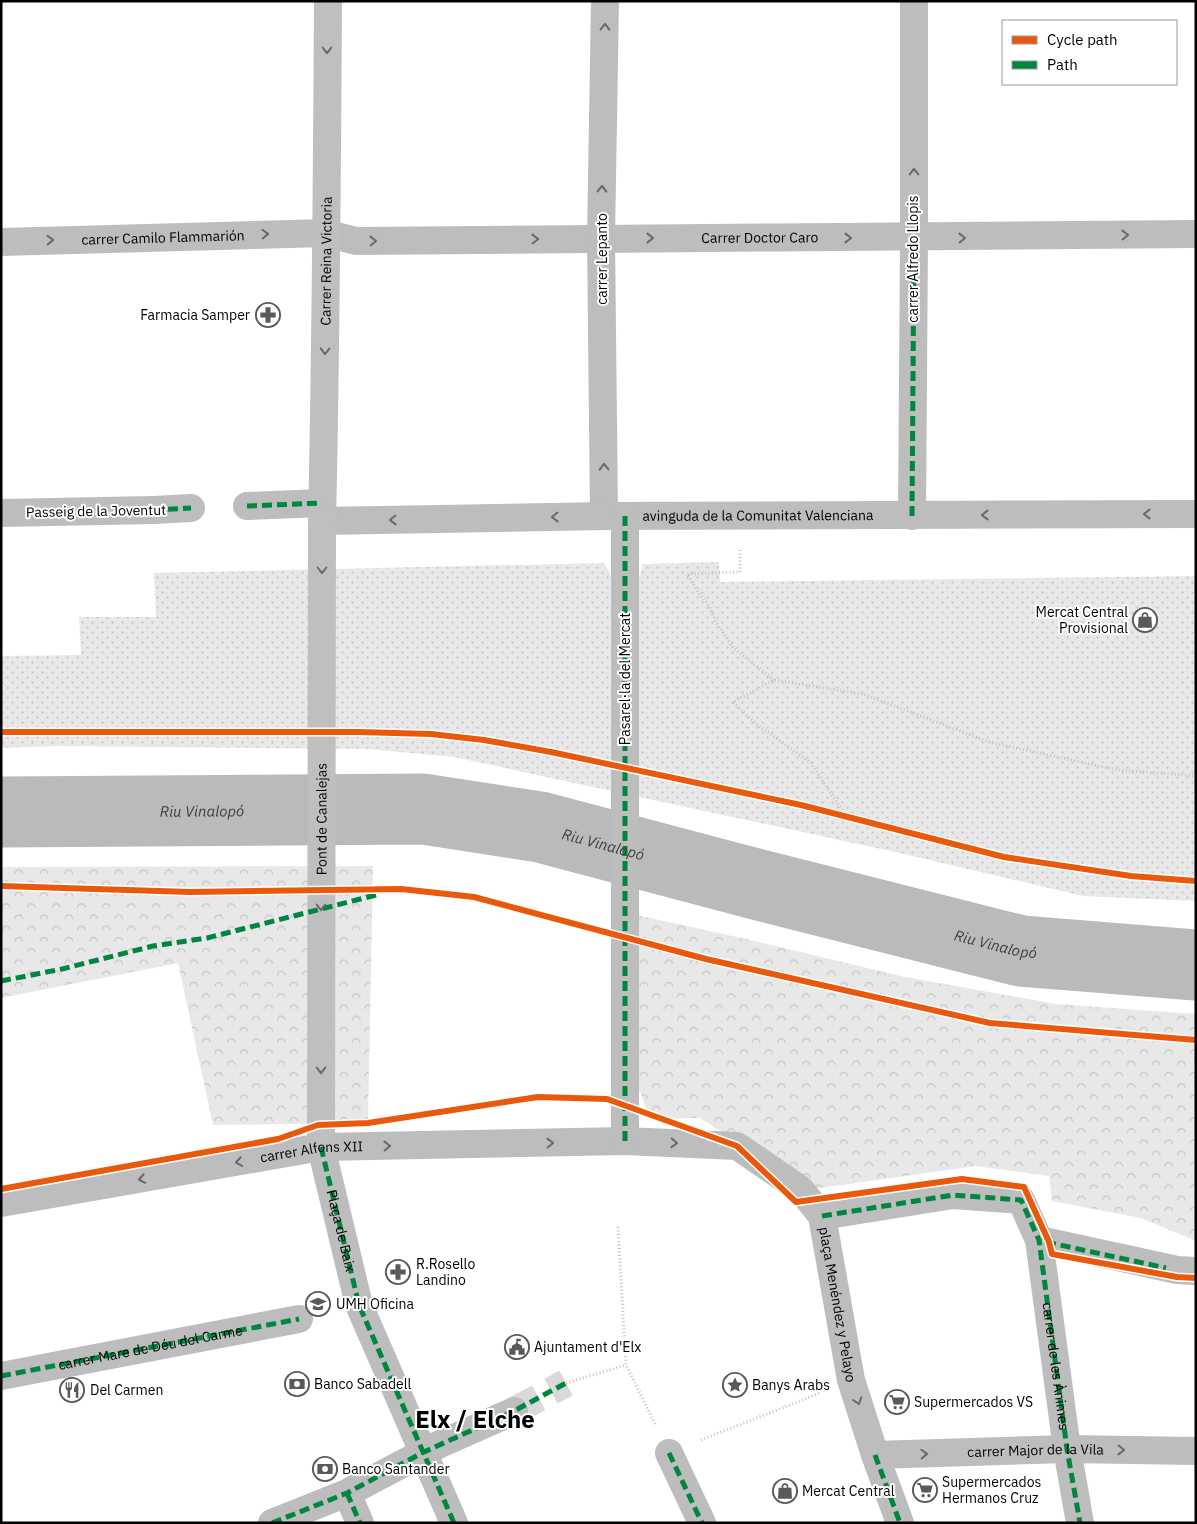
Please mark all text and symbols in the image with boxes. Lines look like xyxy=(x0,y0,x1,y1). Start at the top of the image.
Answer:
legend xyxy=(1002,20,1177,85)
one-way arrow xyxy=(599,22,610,30)
text: Cycle path xyxy=(1047,30,1118,49)
one-way arrow xyxy=(322,46,332,54)
text: Path xyxy=(1047,55,1078,74)
one-way arrow xyxy=(909,168,919,176)
one-way arrow xyxy=(597,185,607,192)
street label: carrer Alfredo Llopis xyxy=(904,195,922,323)
street label: Carrer Reina Victoria xyxy=(316,196,336,326)
street label: carrer Lepanto xyxy=(593,213,611,305)
street label: carrer Camilo Flammarión xyxy=(81,226,245,249)
street label: Carrer Doctor Caro xyxy=(701,228,819,247)
one-way arrow xyxy=(261,229,269,240)
one-way arrow xyxy=(1122,230,1129,240)
one-way arrow xyxy=(959,232,967,243)
one-way arrow xyxy=(646,233,654,243)
one-way arrow xyxy=(844,233,852,243)
one-way arrow xyxy=(532,234,539,244)
one-way arrow xyxy=(46,235,54,245)
one-way arrow xyxy=(369,236,377,246)
pharmacy icon: Farmacia Samper xyxy=(255,302,281,328)
place label: Farmacia Samper xyxy=(140,306,250,324)
one-way arrow xyxy=(320,348,330,356)
one-way arrow xyxy=(599,463,609,471)
street label: Passeig de la Joventut xyxy=(26,501,166,521)
street label: avinguda de la Comunitat Valenciana xyxy=(642,506,874,525)
one-way arrow xyxy=(1143,509,1150,519)
one-way arrow xyxy=(980,510,988,520)
one-way arrow xyxy=(551,512,559,522)
one-way arrow xyxy=(389,515,396,525)
one-way arrow xyxy=(317,566,327,574)
place label: Mercat Central Provisional xyxy=(1036,603,1128,637)
shop icon: Mercat Central Provisional xyxy=(1132,607,1158,633)
street label: Pasarel·la del Mercat xyxy=(616,613,634,745)
street label: Pont de Canalejas xyxy=(312,763,331,875)
water label: Riu Vinalopó xyxy=(160,801,244,820)
water label: Riu Vinalopó xyxy=(560,824,647,864)
one-way arrow xyxy=(316,904,326,911)
water label: Riu Vinalopó xyxy=(952,925,1038,962)
one-way arrow xyxy=(316,1066,326,1074)
street label: carrer Alfons XII xyxy=(259,1137,363,1167)
one-way arrow xyxy=(546,1138,554,1148)
one-way arrow xyxy=(670,1138,678,1149)
one-way arrow xyxy=(384,1140,392,1151)
one-way arrow xyxy=(234,1156,243,1166)
one-way arrow xyxy=(138,1173,147,1183)
street label: Plaça de Baix xyxy=(323,1188,360,1274)
street label: plaça Menéndez y Pelayo xyxy=(815,1225,860,1384)
place label: R.Rosello Landino xyxy=(416,1255,475,1289)
pharmacy icon: R.Rosello Landino xyxy=(385,1259,411,1285)
school or university icon: UMH Oficina xyxy=(305,1291,331,1317)
place label: UMH Oficina xyxy=(336,1295,414,1313)
street label: carrer de les Ànimes xyxy=(1038,1301,1073,1431)
street label: carrer Mare de Déu del Carme xyxy=(57,1321,244,1374)
public building icon: Ajuntament d'Elx xyxy=(504,1334,530,1360)
place label: Ajuntament d'Elx xyxy=(534,1338,641,1356)
bank icon: Banco Sabadell xyxy=(284,1371,310,1397)
place icon: Banys Arabs xyxy=(722,1372,748,1398)
place label: Banco Sabadell xyxy=(314,1375,411,1393)
place label: Banys Arabs xyxy=(752,1376,830,1394)
restaurant icon: Del Carmen xyxy=(59,1377,85,1403)
place label: Del Carmen xyxy=(90,1381,163,1399)
supermarket icon: Supermercados VS xyxy=(884,1389,910,1415)
place label: Supermercados VS xyxy=(914,1393,1033,1411)
one-way arrow xyxy=(852,1396,862,1405)
district label: Elx / Elche xyxy=(415,1403,535,1435)
street label: carrer Major de la Vila xyxy=(967,1440,1104,1461)
one-way arrow xyxy=(1118,1445,1126,1455)
one-way arrow xyxy=(920,1448,928,1459)
bank icon: Banco Santander xyxy=(312,1456,338,1482)
place label: Banco Santander xyxy=(342,1460,450,1478)
place label: Supermercados Hermanos Cruz xyxy=(942,1473,1041,1507)
supermarket icon: Supermercados Hermanos Cruz xyxy=(912,1477,938,1503)
shop icon: Mercat Central xyxy=(772,1478,798,1504)
place label: Mercat Central xyxy=(802,1482,895,1500)

